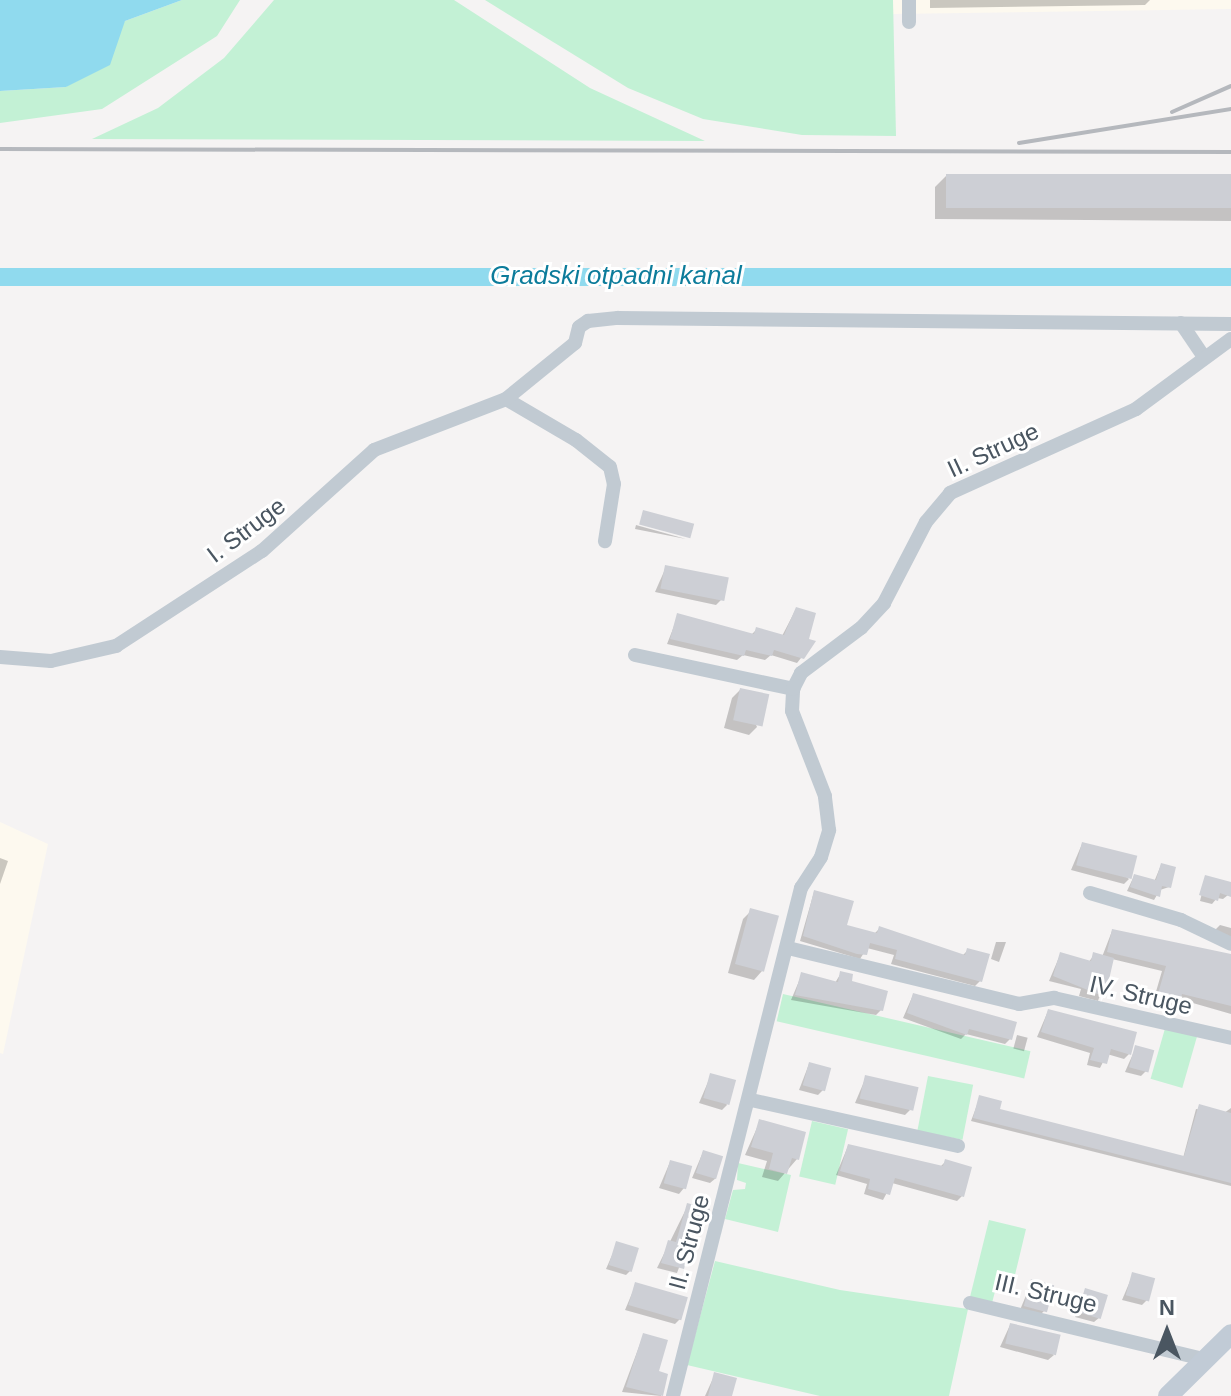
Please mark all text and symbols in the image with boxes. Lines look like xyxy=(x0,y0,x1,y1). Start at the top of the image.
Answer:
water label: Gradski otpadni kanal xyxy=(490,260,742,292)
street label: II. Struge xyxy=(943,416,1043,484)
street label: I. Struge xyxy=(201,491,291,569)
street label: IV. Struge xyxy=(1087,969,1195,1021)
street label: II. Struge xyxy=(662,1191,716,1293)
street label: III. Struge xyxy=(992,1267,1100,1319)
north arrow xyxy=(1127,1292,1207,1372)
text: N xyxy=(1159,1295,1175,1320)

